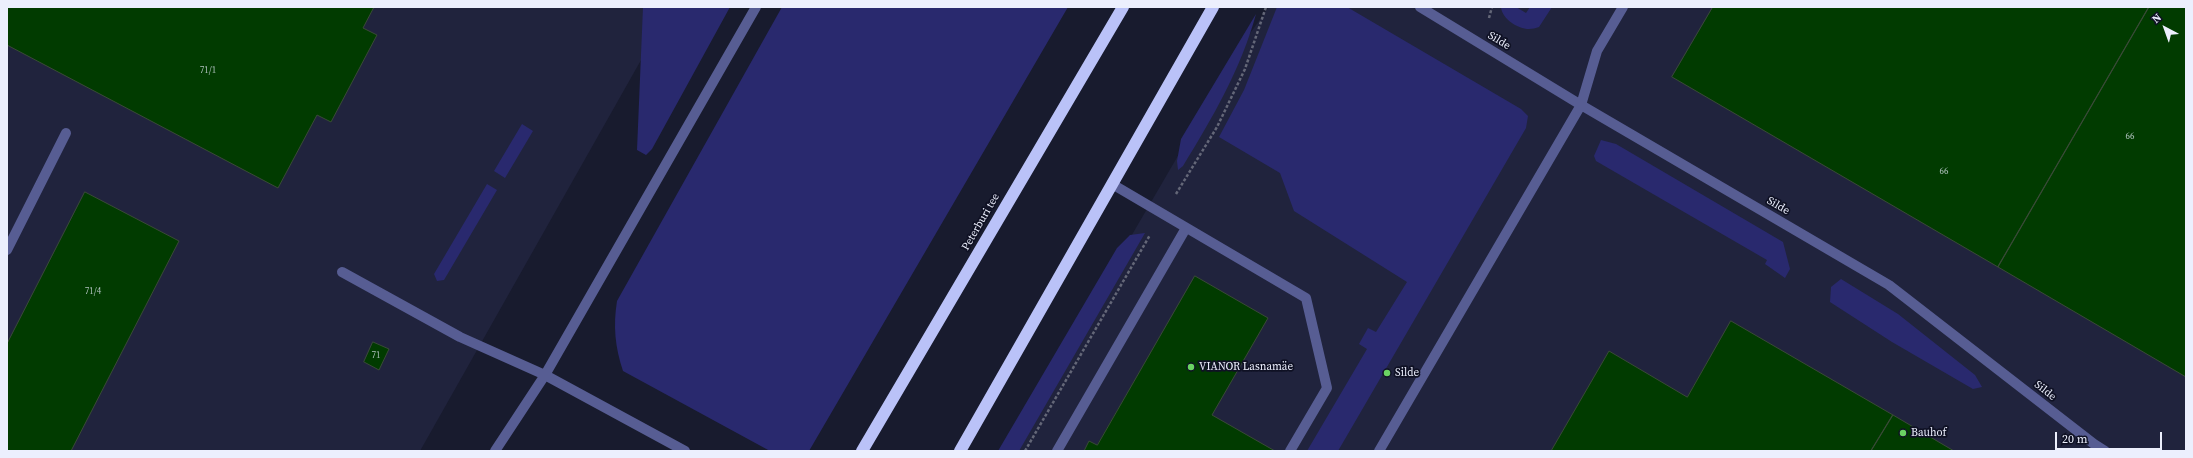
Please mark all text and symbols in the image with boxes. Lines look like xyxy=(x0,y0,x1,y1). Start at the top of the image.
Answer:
north arrow xyxy=(2145,8,2185,48)
text: N xyxy=(2149,10,2165,27)
street label: Silde xyxy=(1485,29,1513,53)
house number: 71/1 xyxy=(200,66,216,76)
house number: 66 xyxy=(2126,132,2134,142)
house number: 66 xyxy=(1940,167,1948,177)
street label: Peterburi tee xyxy=(959,191,1003,253)
street label: Silde xyxy=(1764,194,1792,218)
house number: 71/4 xyxy=(85,287,101,297)
house number: 71 xyxy=(372,351,380,361)
place label: VIANOR Lasnamäe xyxy=(1199,360,1293,374)
marker: VIANOR Lasnamäe xyxy=(1186,362,1196,372)
place label: Silde xyxy=(1395,366,1419,380)
marker: Silde xyxy=(1382,368,1392,378)
street label: Silde xyxy=(2031,378,2059,404)
scale bar xyxy=(2057,424,2164,450)
place label: Bauhof xyxy=(1911,426,1946,440)
marker: Bauhof xyxy=(1898,428,1908,438)
text: 20 m xyxy=(2062,431,2088,447)

